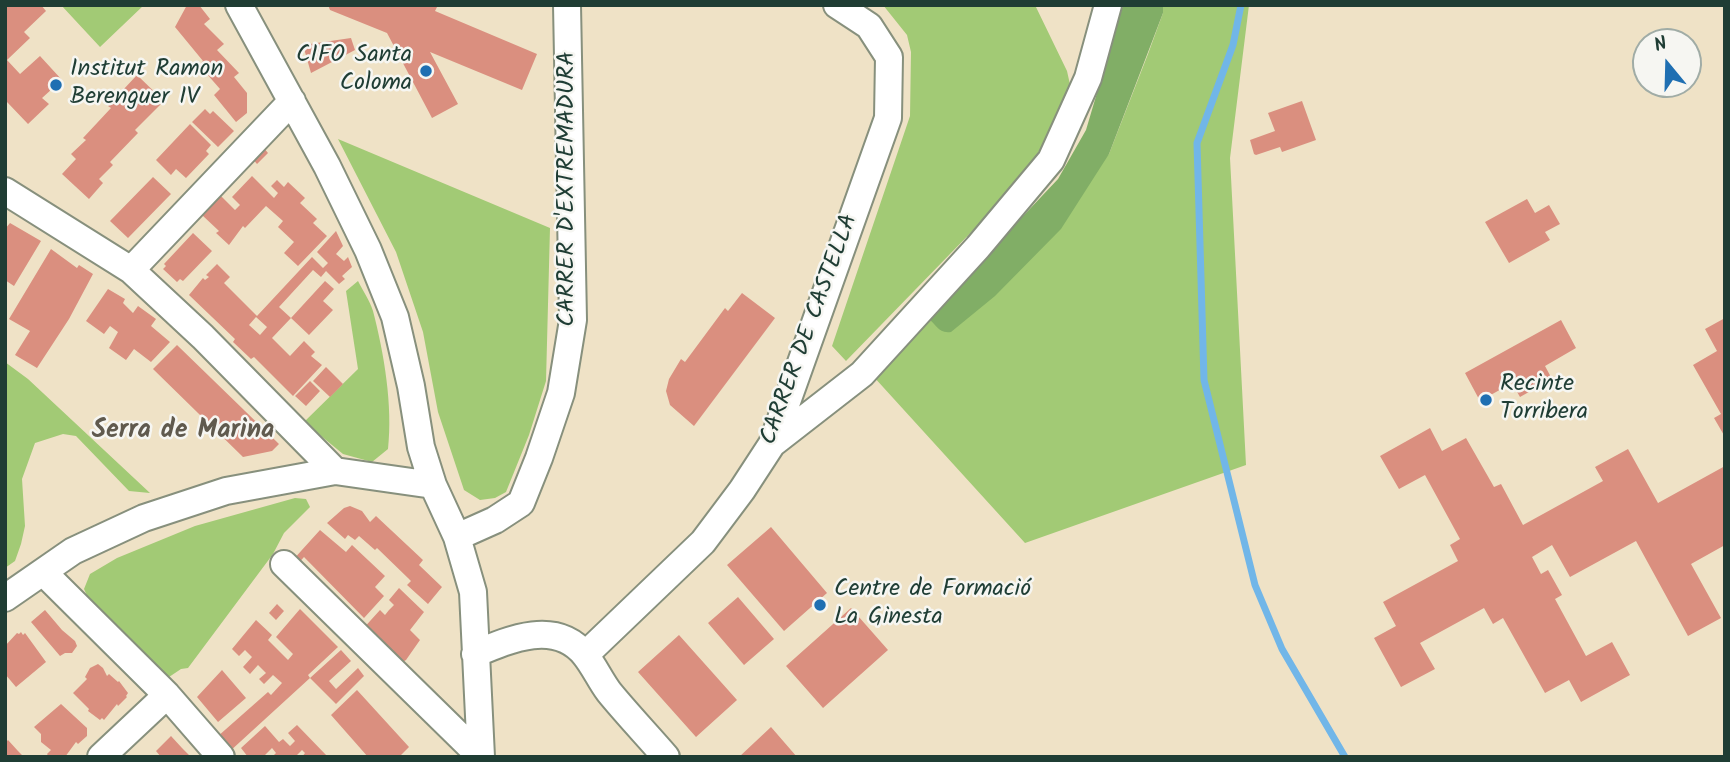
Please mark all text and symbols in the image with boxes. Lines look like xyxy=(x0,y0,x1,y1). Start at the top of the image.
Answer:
north arrow xyxy=(1632,28,1702,98)
text: N xyxy=(1650,29,1671,61)
place label: CIFO Santa Coloma xyxy=(296,43,412,99)
street label: CARRER D'EXTREMADURA xyxy=(555,51,583,327)
place label: Institut Ramon Berenguer IV xyxy=(70,57,223,113)
marker: CIFO Santa Coloma xyxy=(418,63,434,79)
marker: Institut Ramon Berenguer IV xyxy=(48,77,64,93)
street label: CARRER DE CASTELLA xyxy=(756,211,866,449)
place label: Recinte Torribera xyxy=(1500,372,1588,428)
marker: Recinte Torribera xyxy=(1478,392,1494,408)
district label: Serra de Marina xyxy=(92,417,274,449)
place label: Centre de Formació La Ginesta xyxy=(834,577,1031,633)
marker: Centre de Formació La Ginesta xyxy=(812,597,828,613)

